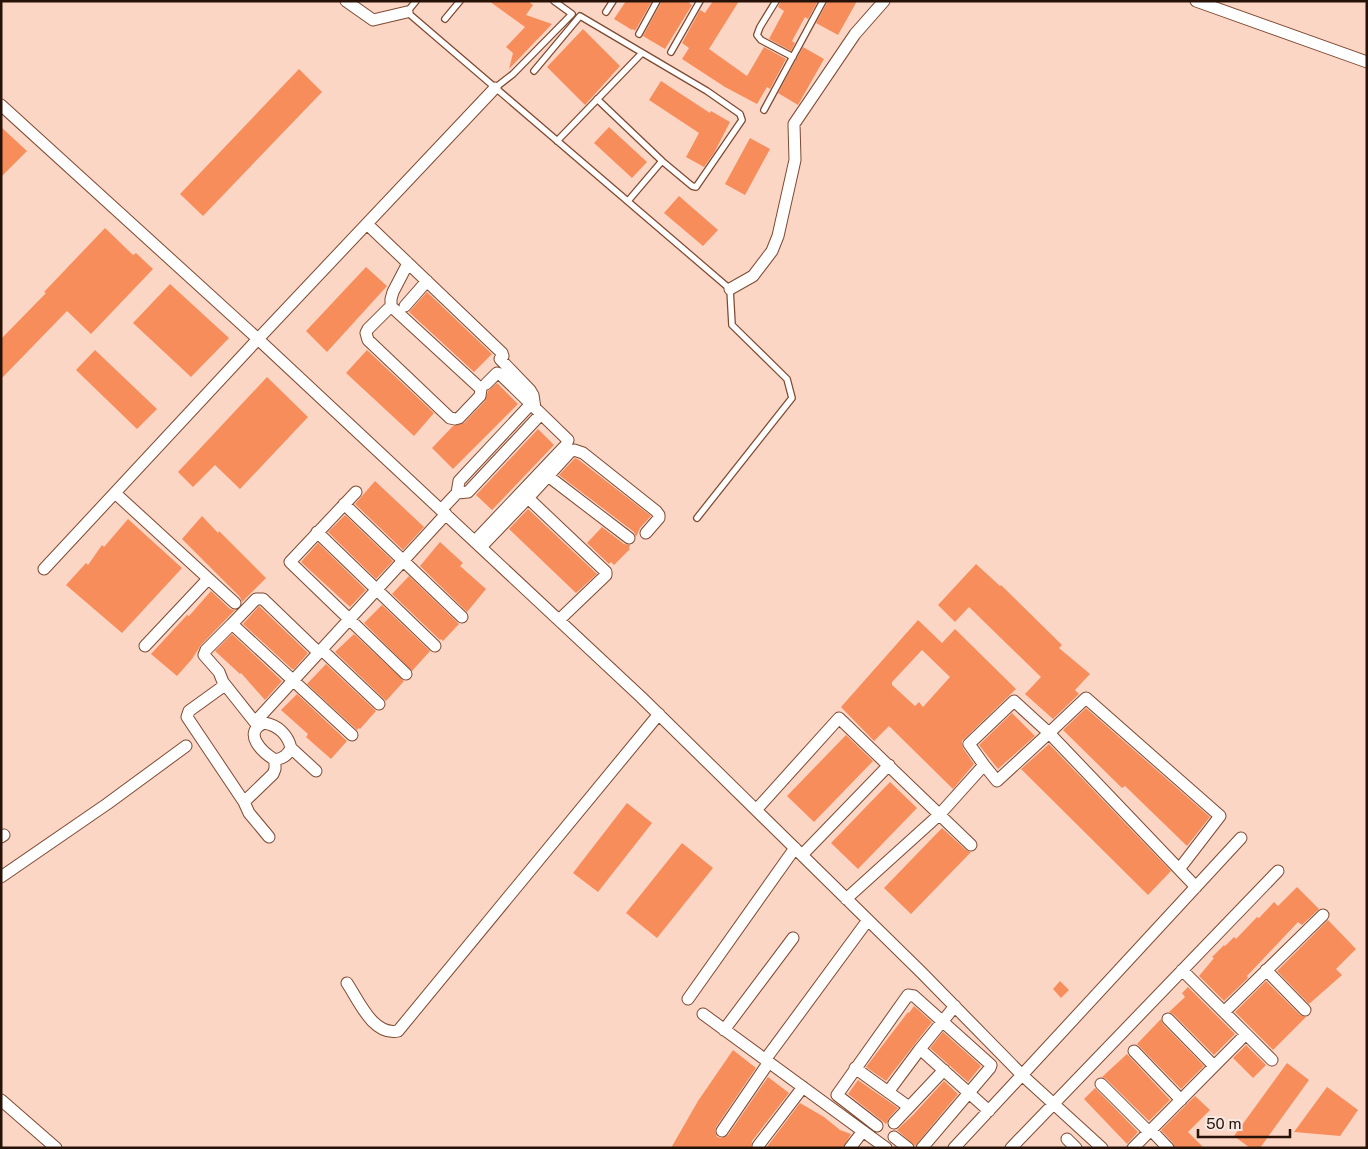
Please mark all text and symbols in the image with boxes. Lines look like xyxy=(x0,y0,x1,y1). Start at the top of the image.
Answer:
scale bar xyxy=(1198,1106,1290,1138)
text: 50 m xyxy=(1206,1115,1241,1132)

